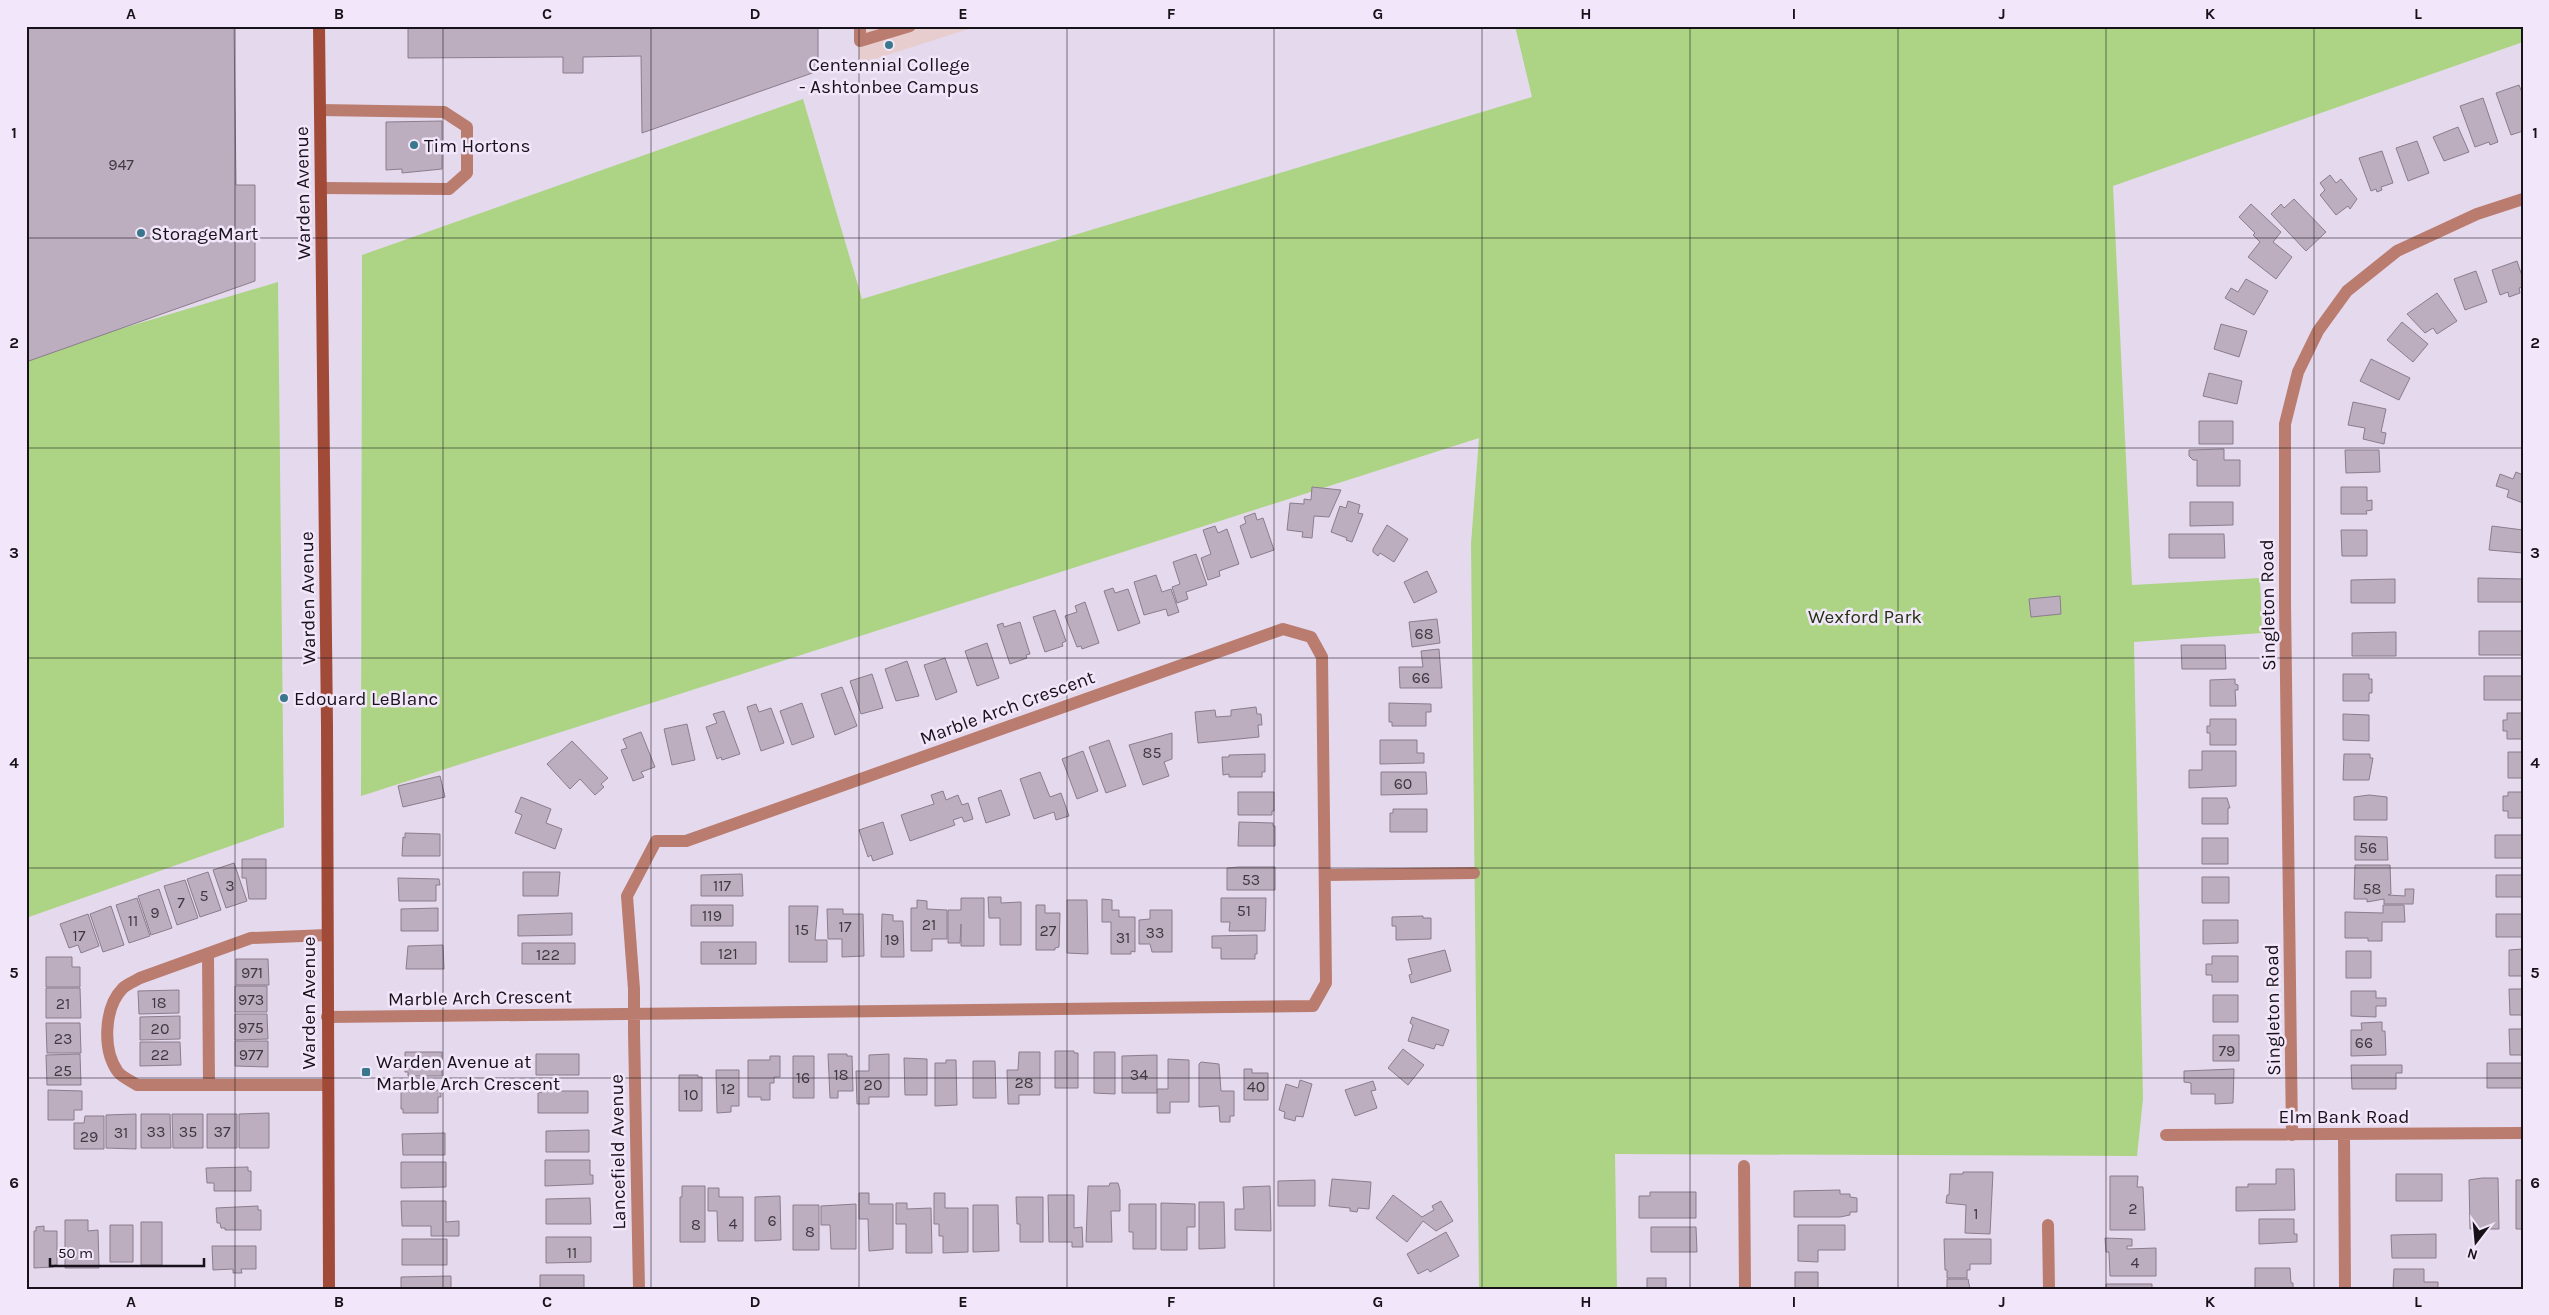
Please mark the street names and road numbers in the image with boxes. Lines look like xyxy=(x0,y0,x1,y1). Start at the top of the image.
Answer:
street label: Warden Avenue xyxy=(291,126,315,260)
street label: Warden Avenue xyxy=(296,531,320,665)
street label: Singleton Road xyxy=(2256,539,2280,671)
street label: Marble Arch Crescent xyxy=(917,666,1098,750)
street label: Warden Avenue xyxy=(298,936,320,1070)
street label: Singleton Road xyxy=(2261,944,2285,1076)
street label: Marble Arch Crescent xyxy=(388,985,572,1011)
street label: Lancefield Avenue xyxy=(606,1074,630,1230)
street label: Elm Bank Road xyxy=(2279,1106,2409,1128)

